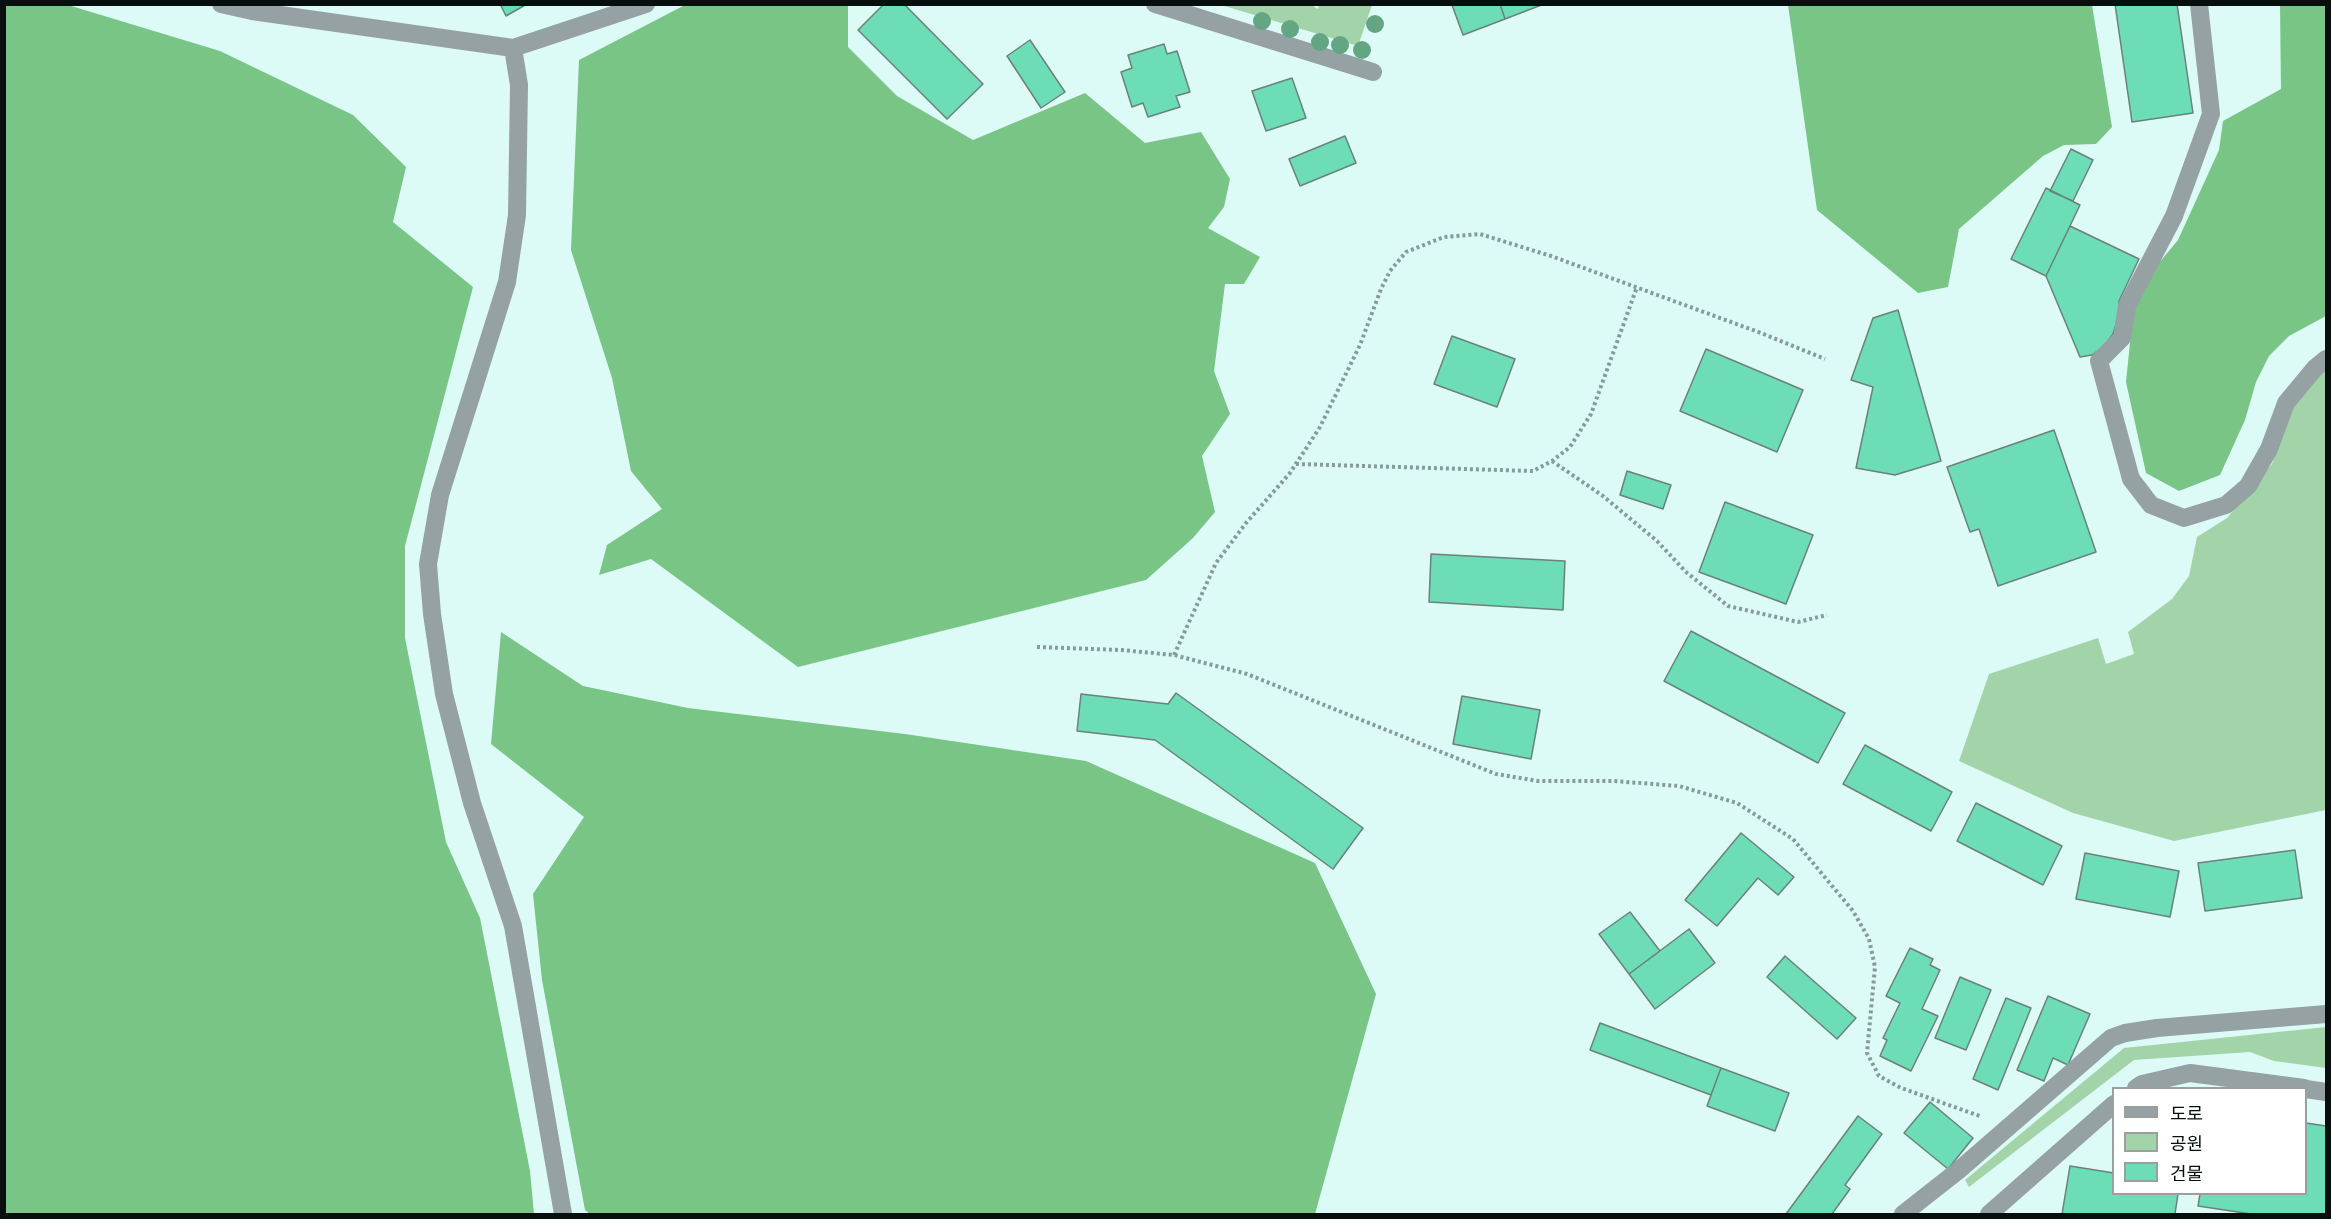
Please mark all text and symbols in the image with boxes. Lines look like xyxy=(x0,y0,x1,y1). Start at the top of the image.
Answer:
legend xyxy=(2112,1087,2307,1195)
text: 도로 xyxy=(2170,1103,2203,1125)
text: 공원 xyxy=(2170,1133,2203,1155)
text: 건물 xyxy=(2170,1163,2203,1185)

